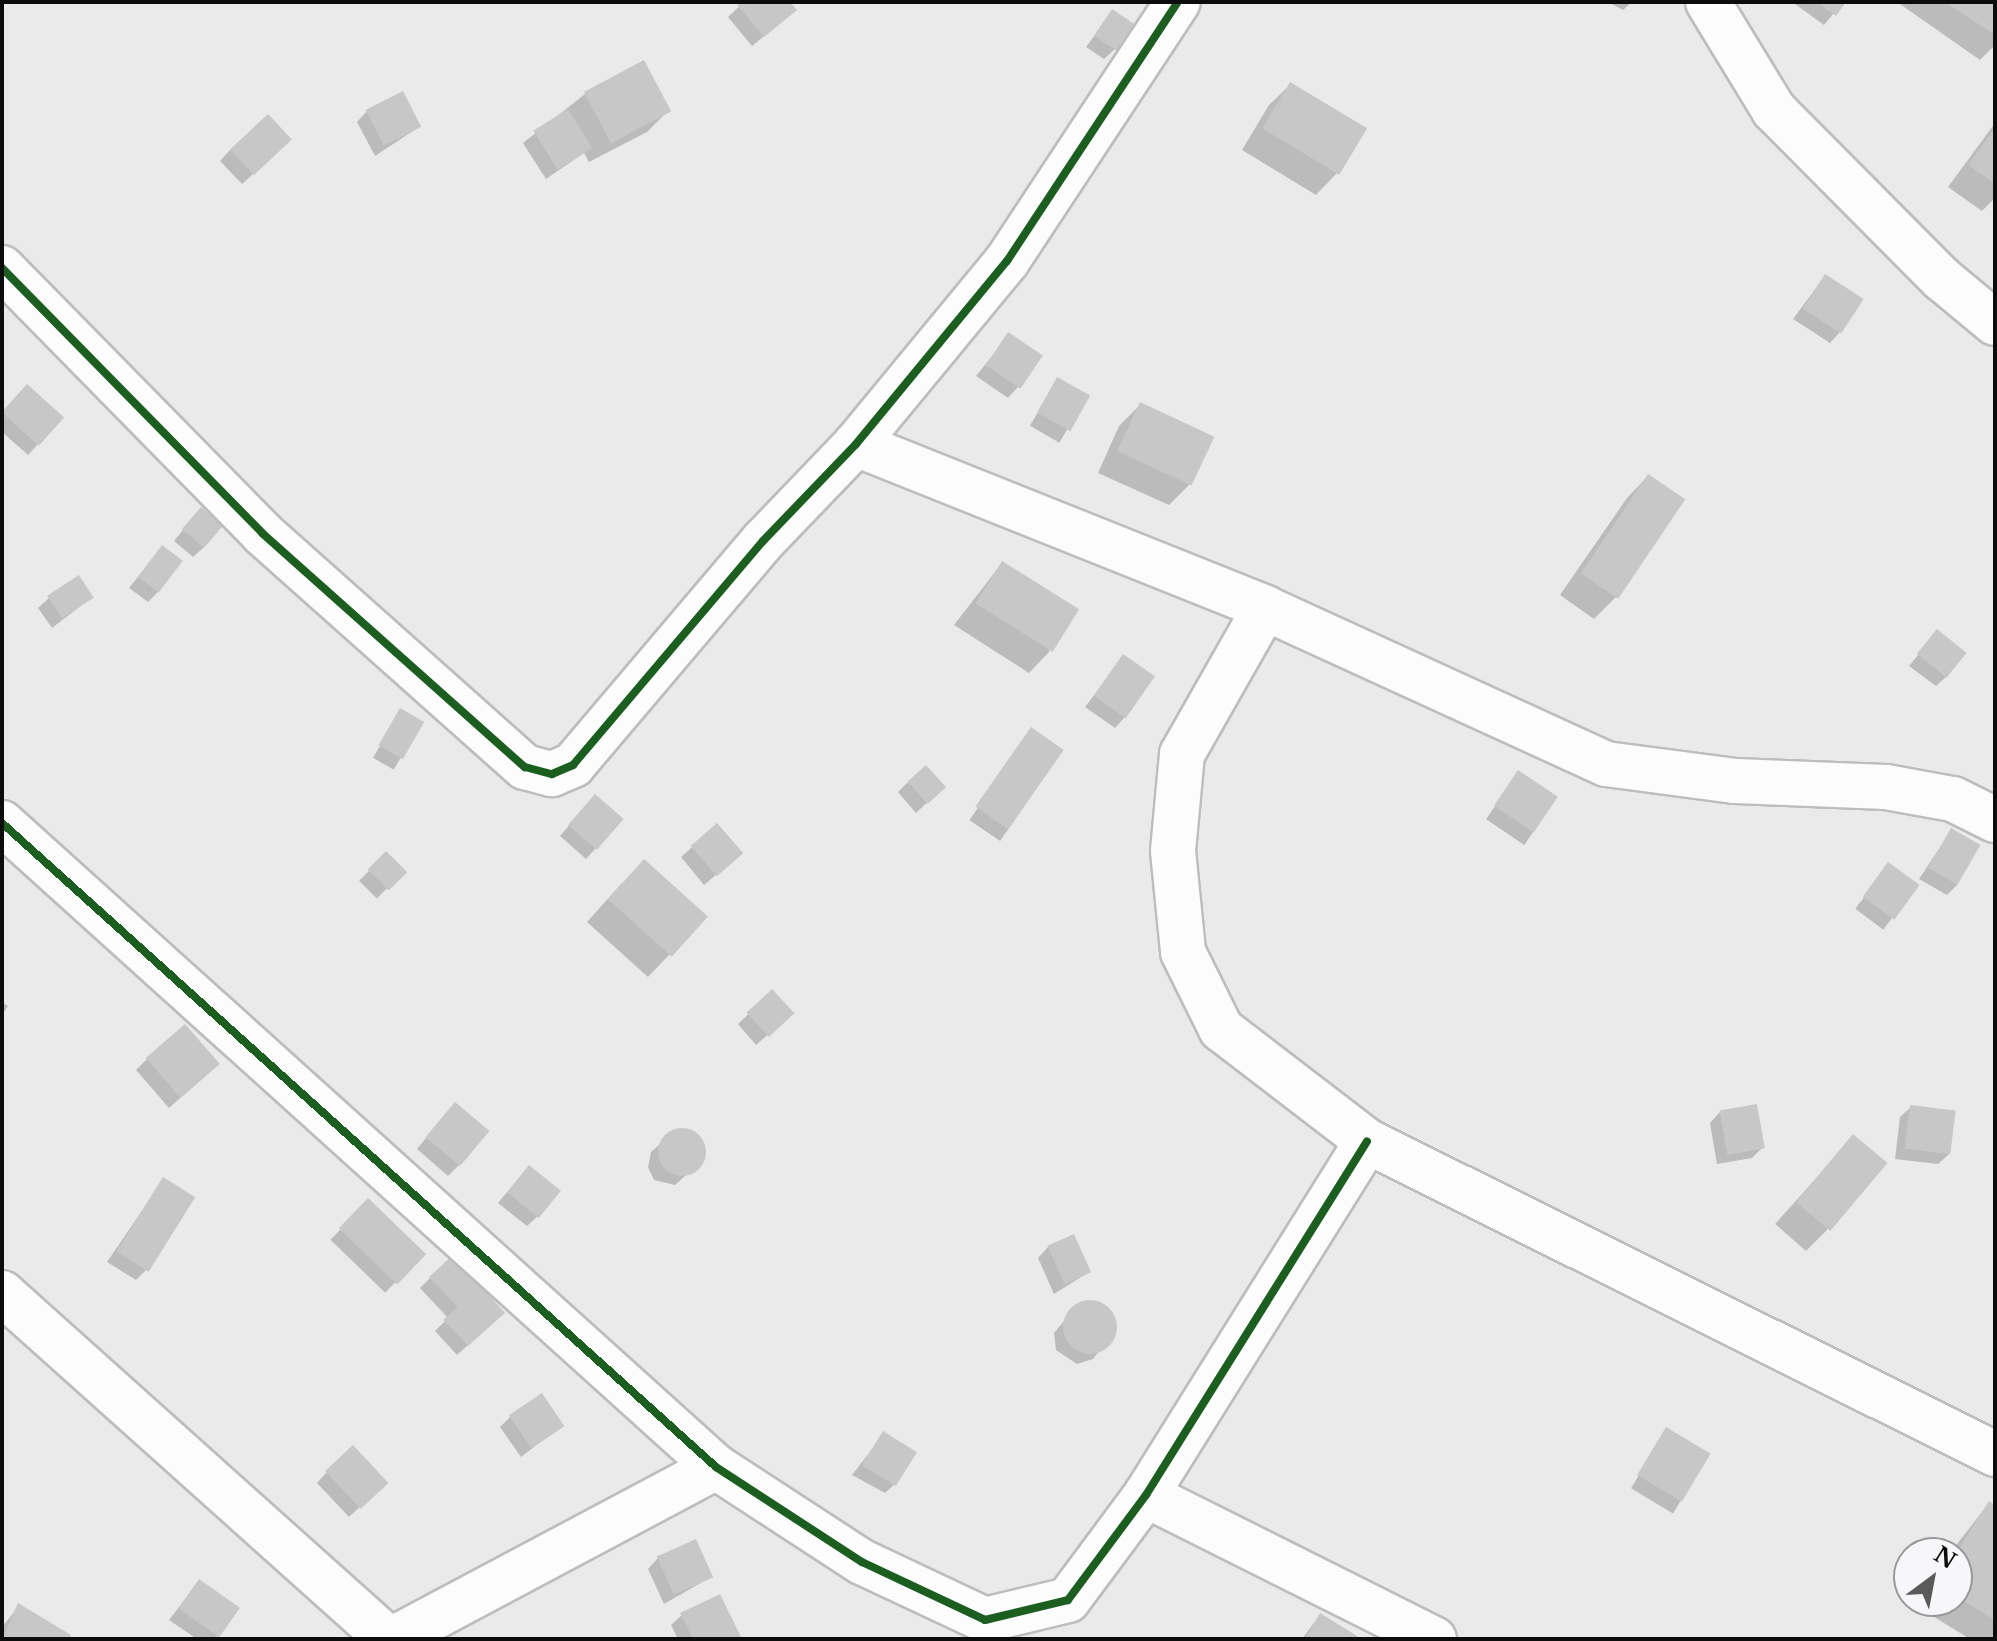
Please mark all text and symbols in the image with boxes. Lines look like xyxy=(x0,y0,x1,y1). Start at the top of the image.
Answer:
north arrow xyxy=(1893,1537,1973,1617)
text: N xyxy=(1929,1541,1961,1575)

